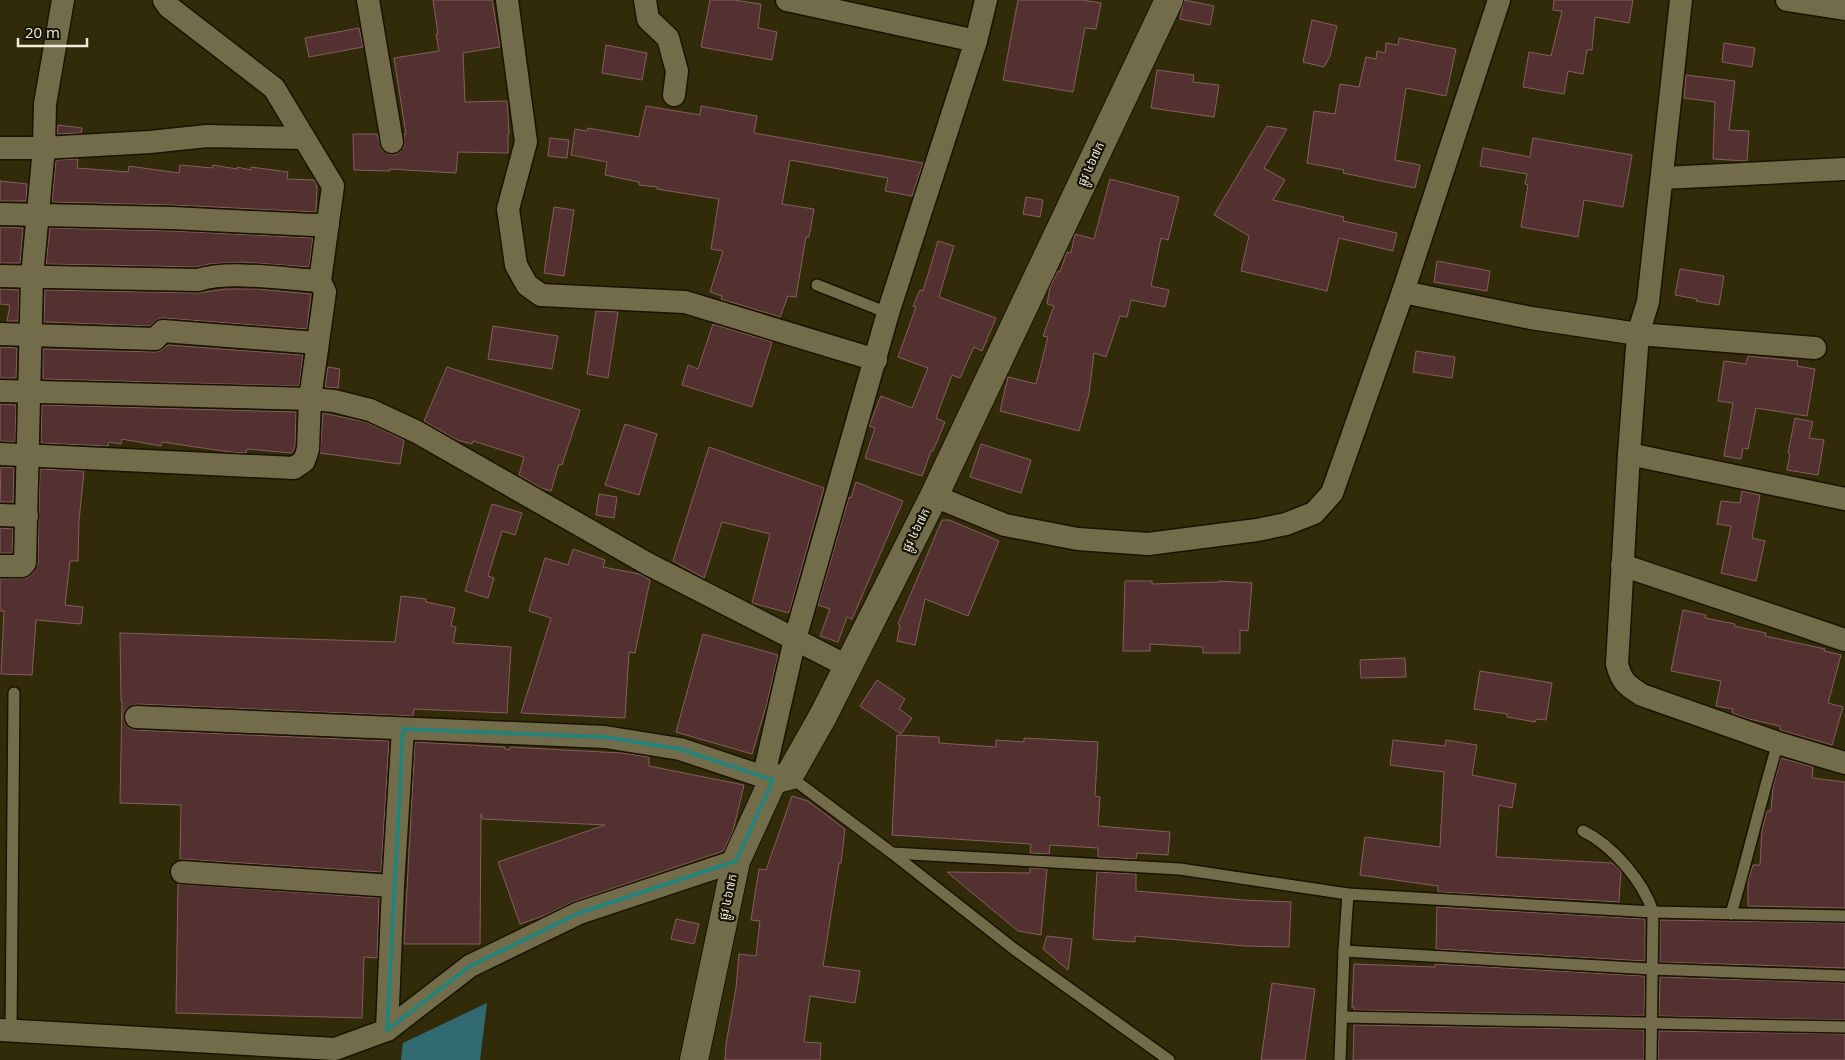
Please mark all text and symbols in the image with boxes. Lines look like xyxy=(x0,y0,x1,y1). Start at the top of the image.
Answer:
scale bar xyxy=(18,15,86,47)
text: 20 m xyxy=(25,22,60,42)
street label: ផ្លូវ ៤៦៧ក xyxy=(1073,139,1110,190)
street label: ផ្លូវ ៤៦៧ក xyxy=(897,505,936,556)
street label: ផ្លូវ ៤៦៧ក xyxy=(714,872,743,922)

